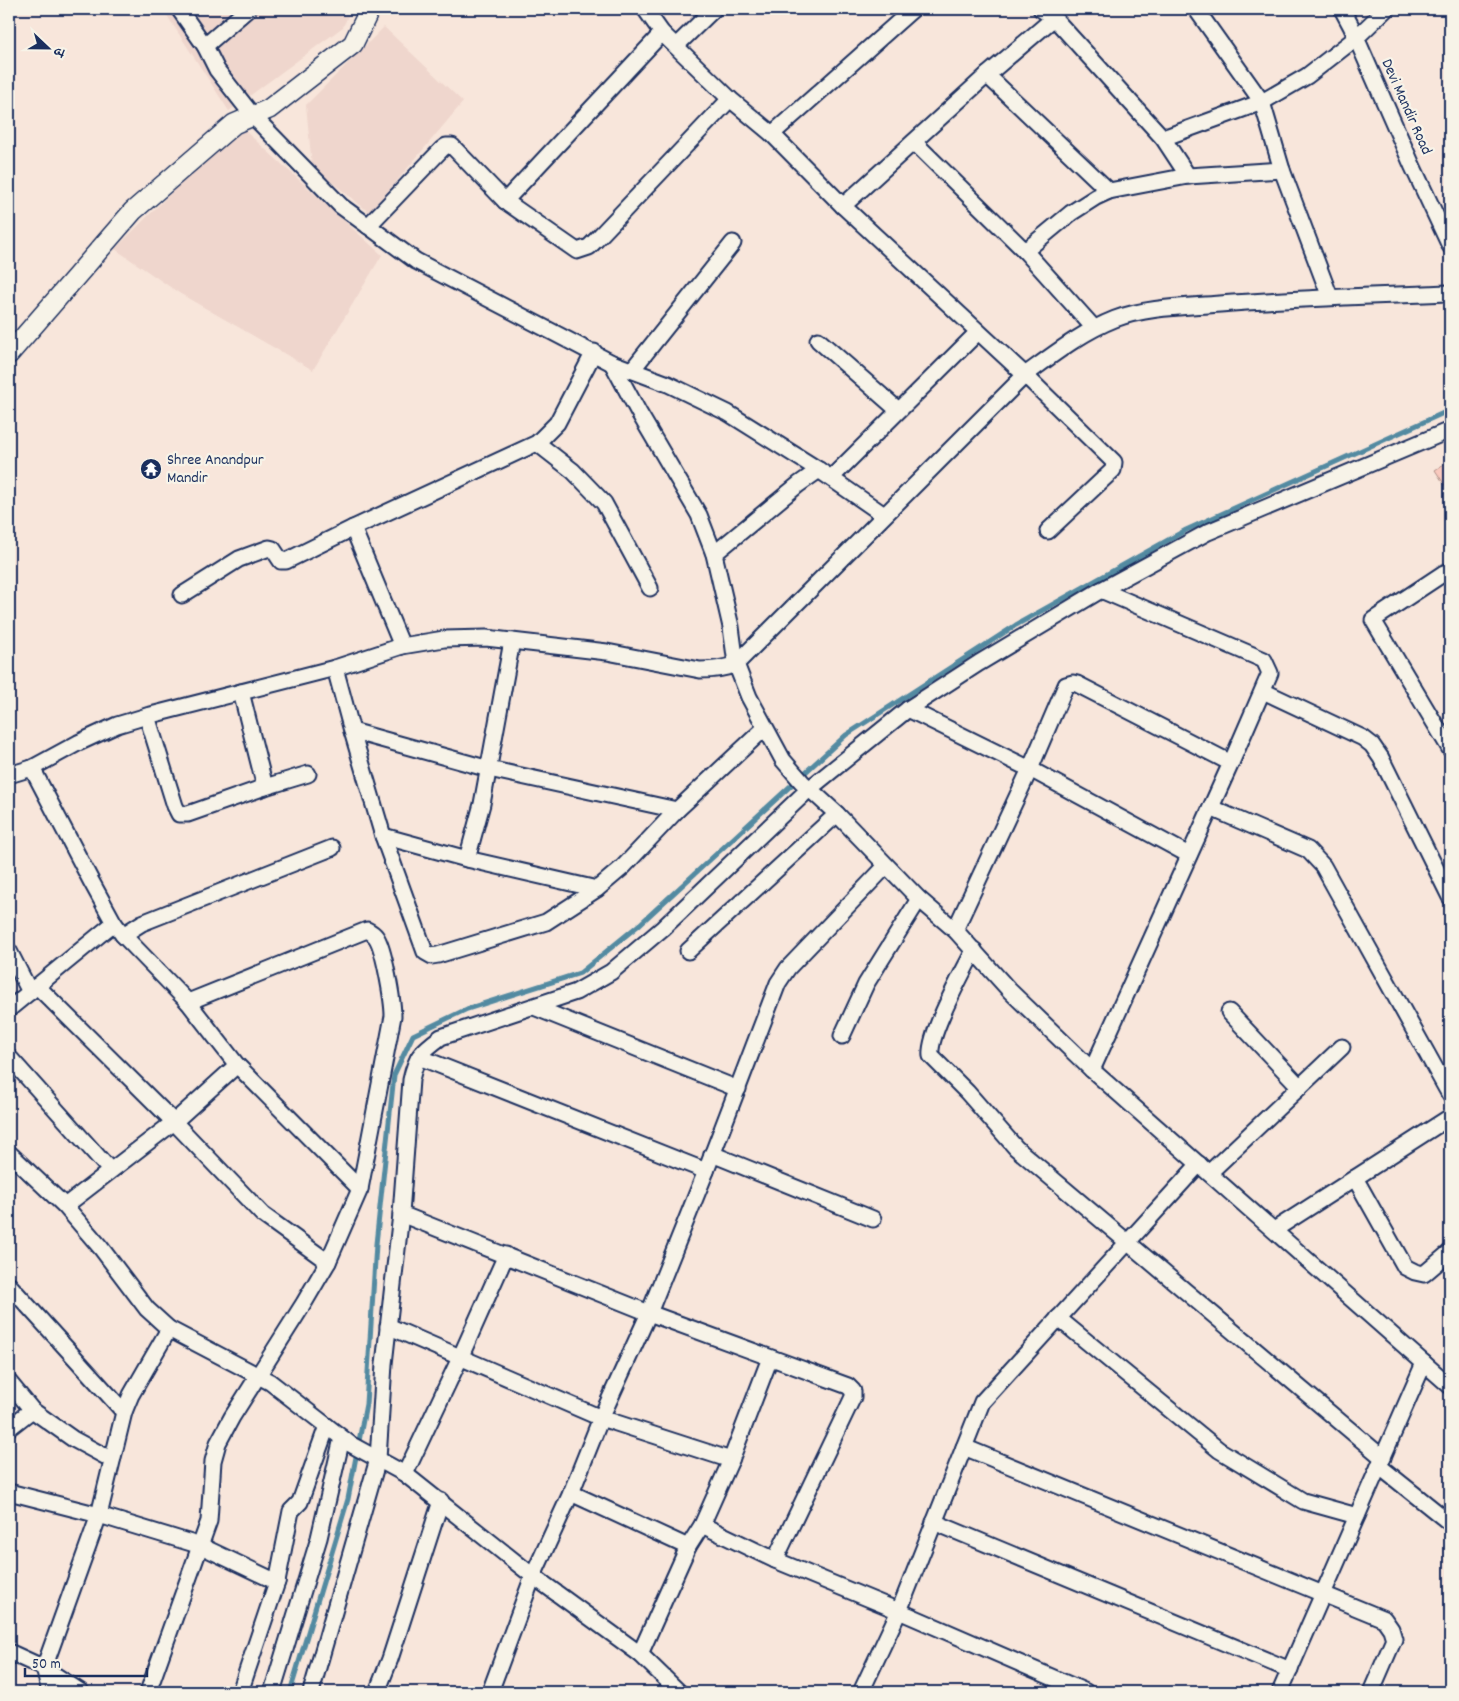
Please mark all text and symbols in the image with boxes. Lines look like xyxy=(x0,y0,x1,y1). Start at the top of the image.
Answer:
north arrow xyxy=(22,22,72,72)
text: उ xyxy=(47,44,69,61)
street label: Devi Mandir Road xyxy=(1375,55,1437,159)
place label: Shree Anandpur Mandir xyxy=(167,449,264,490)
temple icon: Shree Anandpur Mandir xyxy=(139,457,163,481)
scale bar xyxy=(25,1646,148,1678)
text: 50 m xyxy=(32,1654,61,1676)

